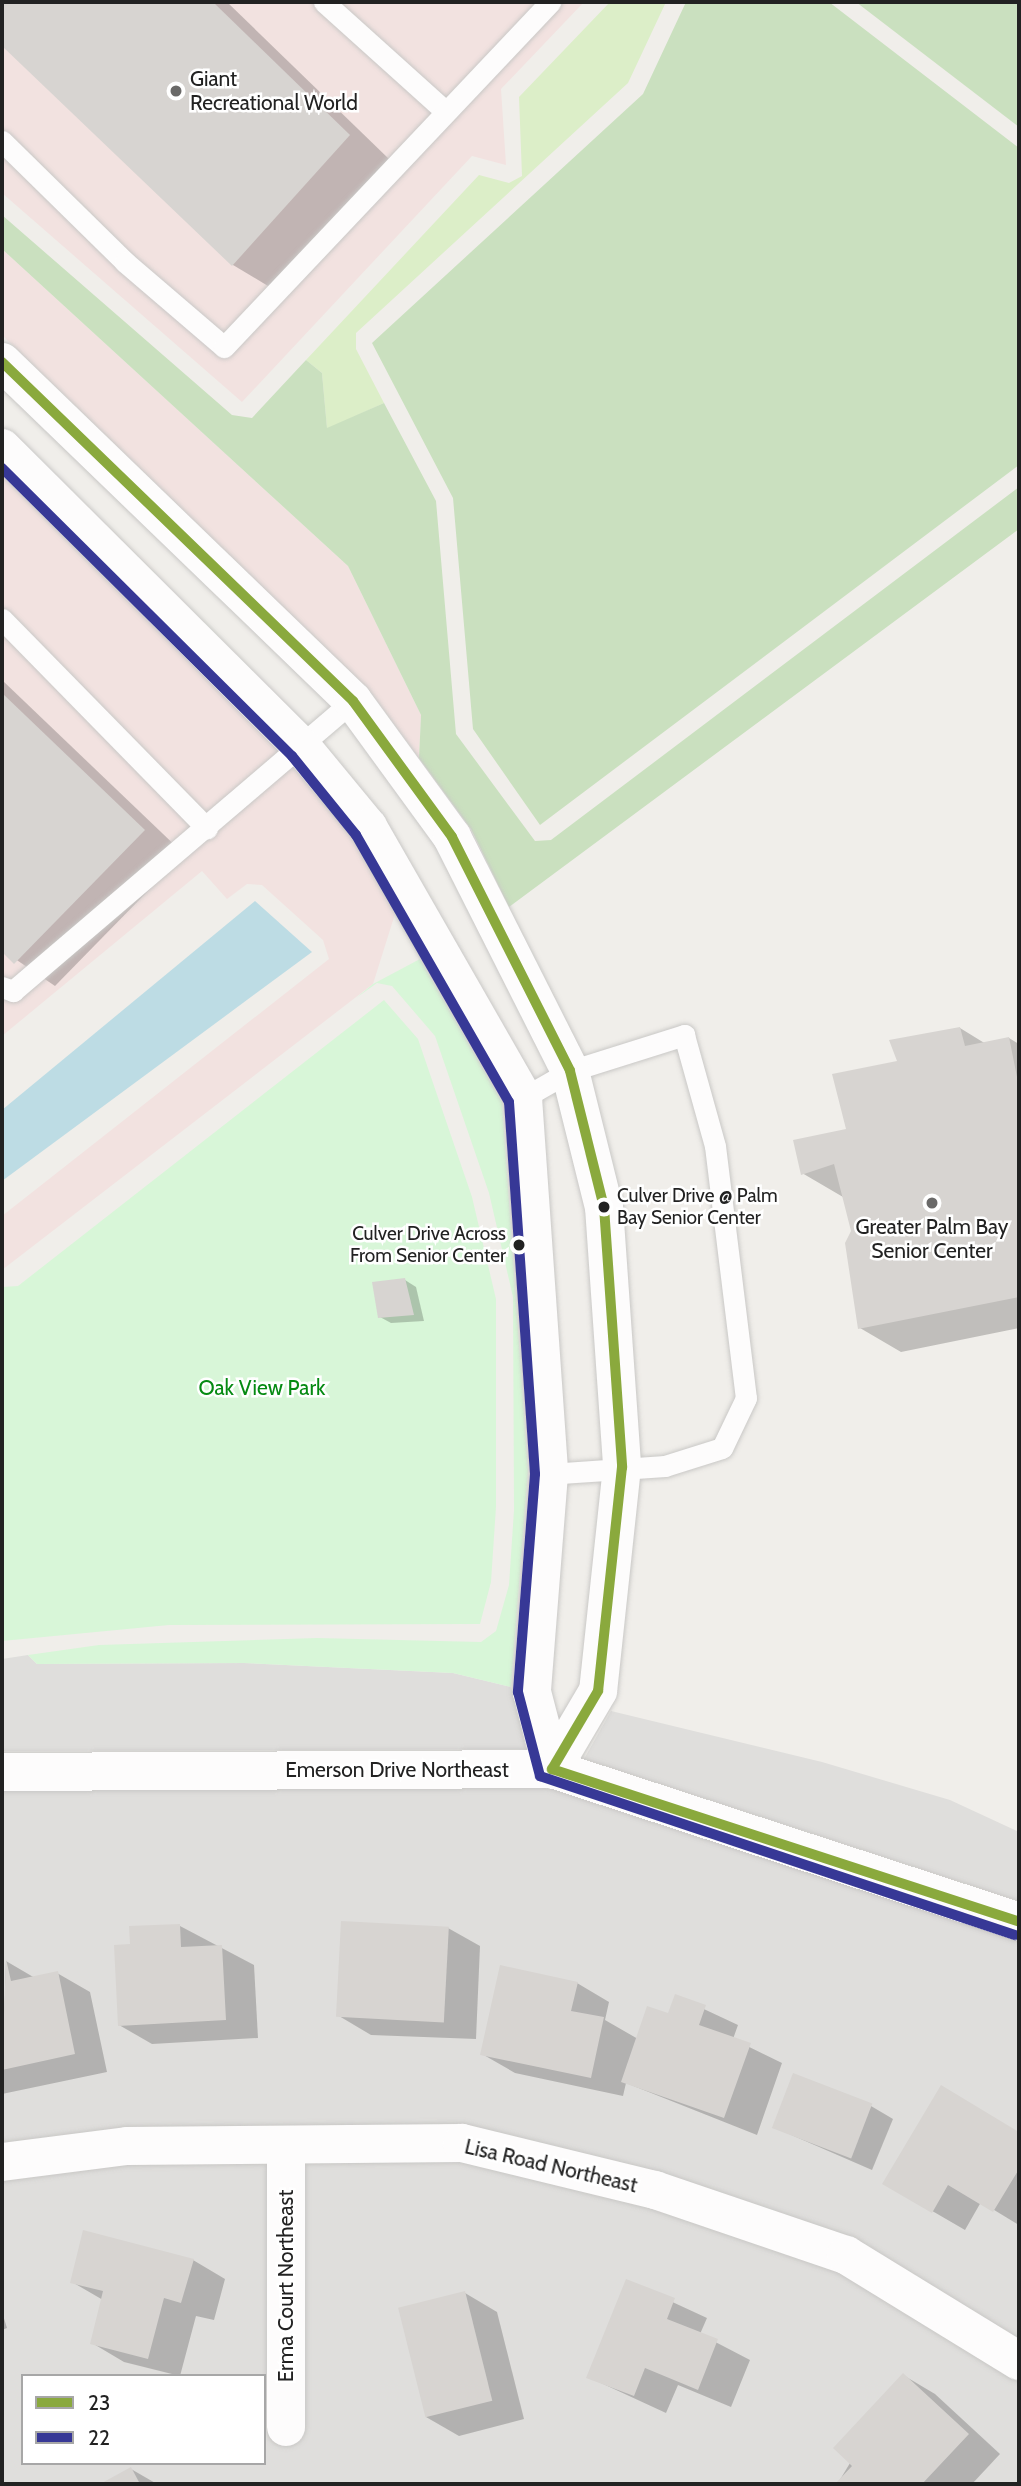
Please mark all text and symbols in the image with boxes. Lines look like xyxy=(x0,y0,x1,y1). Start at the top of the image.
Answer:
place label: Giant Recreational World xyxy=(190,66,358,116)
marker: Giant Recreational World xyxy=(168,83,184,99)
place label: Culver Drive @ Palm Bay Senior Center xyxy=(617,1185,778,1229)
marker: Greater Palm Bay Senior Center xyxy=(924,1195,940,1211)
marker: Culver Drive @ Palm Bay Senior Center xyxy=(597,1200,611,1214)
place label: Greater Palm Bay Senior Center xyxy=(856,1214,1008,1264)
place label: Culver Drive Across From Senior Center xyxy=(350,1223,506,1267)
marker: Culver Drive Across From Senior Center xyxy=(512,1238,526,1252)
park label: Oak View Park xyxy=(199,1375,325,1401)
street label: Emerson Drive Northeast xyxy=(285,1757,509,1783)
street label: Lisa Road Northeast xyxy=(462,2134,640,2198)
street label: Erma Court Northeast xyxy=(273,2190,299,2382)
legend xyxy=(21,2374,266,2465)
text: 23 xyxy=(88,2390,110,2415)
text: 22 xyxy=(88,2425,110,2450)

